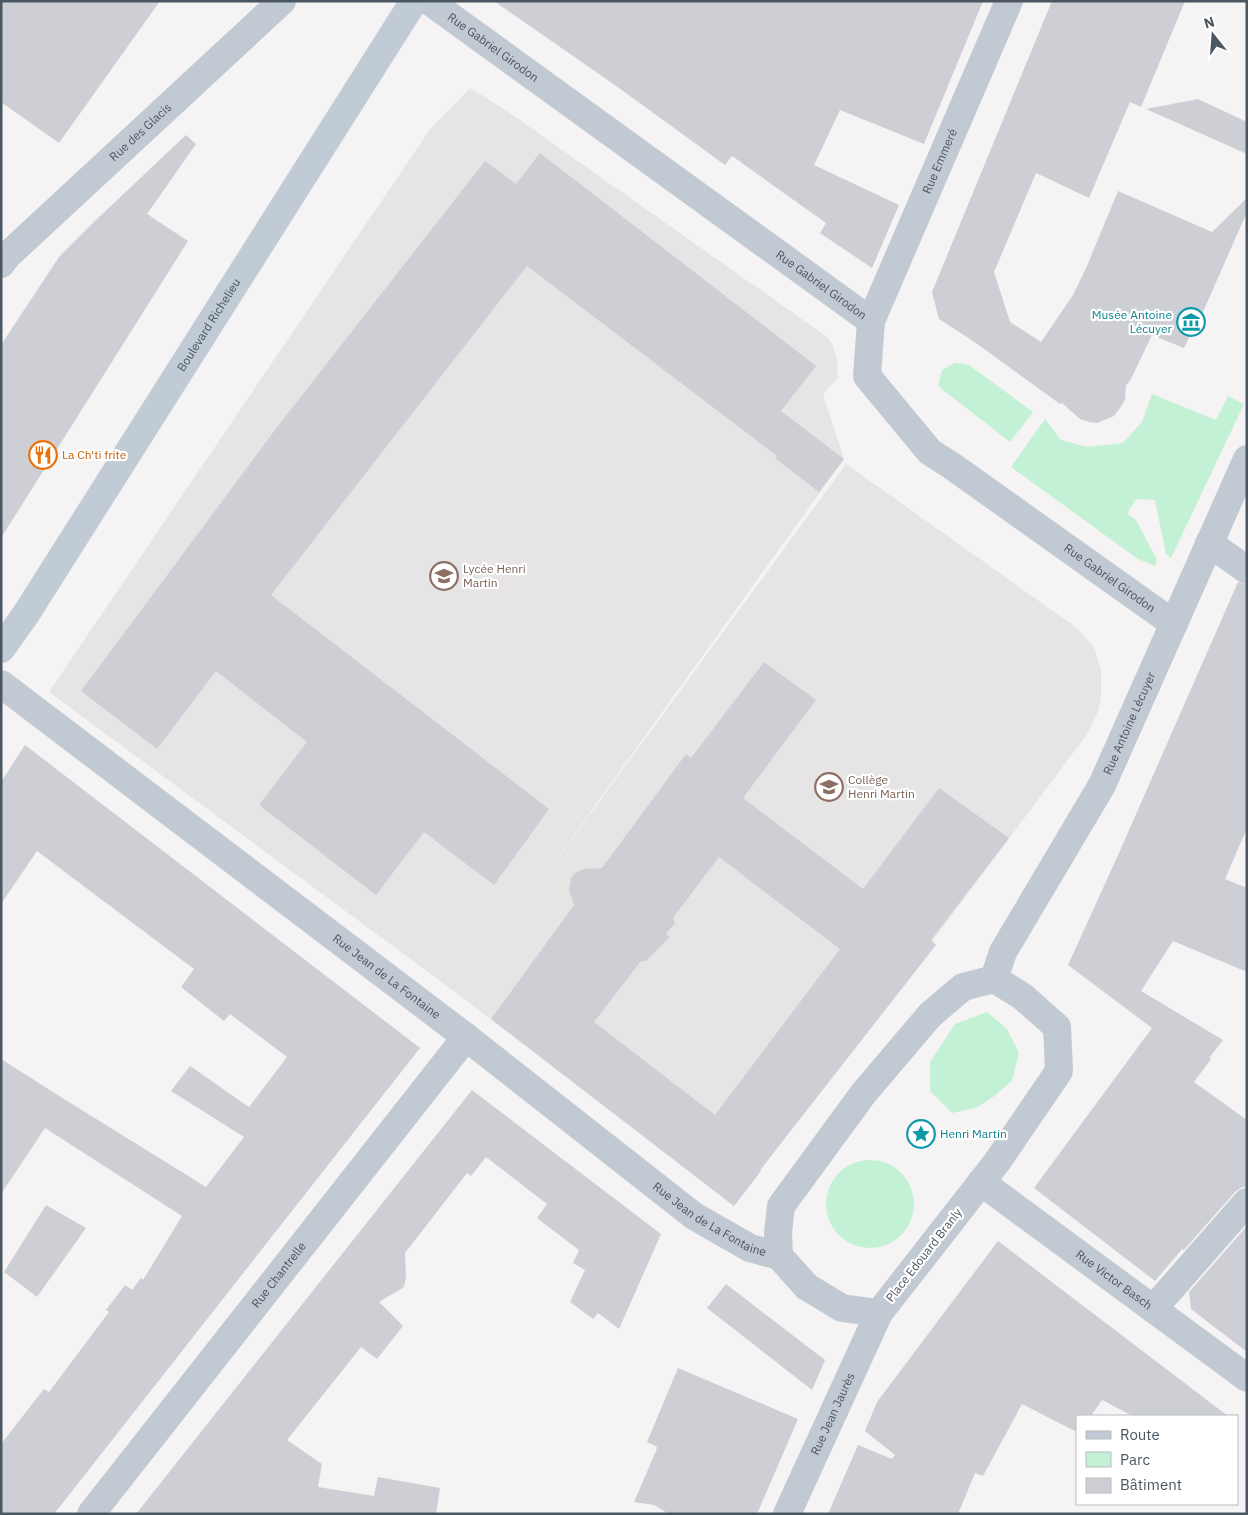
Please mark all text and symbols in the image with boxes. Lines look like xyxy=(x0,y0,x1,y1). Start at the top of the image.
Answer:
street label: Rue Gabriel Girodon xyxy=(445,9,542,85)
north arrow xyxy=(1188,10,1238,60)
text: N xyxy=(1202,12,1217,33)
street label: Rue des Glacis xyxy=(106,99,174,164)
street label: Rue Emmeré xyxy=(919,126,960,196)
street label: Rue Gabriel Girodon xyxy=(773,246,870,322)
street label: Boulevard Richelieu xyxy=(173,275,244,374)
place label: Musée Antoine Lécuyer xyxy=(1092,307,1173,336)
museum icon: Musée Antoine Lécuyer xyxy=(1176,307,1206,337)
restaurant icon: La Ch'ti frite xyxy=(28,440,58,470)
place label: La Ch'ti frite xyxy=(62,447,127,462)
street label: Rue Gabriel Girodon xyxy=(1061,540,1159,615)
school or university icon: Lycée Henri Martin xyxy=(429,561,459,591)
place label: Lycée Henri Martin xyxy=(463,561,526,590)
street label: Rue Antoine Lécuyer xyxy=(1100,669,1159,777)
school or university icon: Collège Henri Martin xyxy=(814,772,844,802)
place label: Collège Henri Martin xyxy=(848,772,915,801)
street label: Rue Jean de La Fontaine xyxy=(330,931,444,1022)
place icon: Henri Martin xyxy=(906,1119,936,1149)
place label: Henri Martin xyxy=(940,1126,1007,1141)
street label: Rue Jean de La Fontaine xyxy=(650,1179,769,1259)
street label: Place Edouard Branly xyxy=(882,1205,965,1305)
street label: Rue Chantrelle xyxy=(248,1238,309,1311)
street label: Rue Victor Basch xyxy=(1073,1246,1155,1313)
street label: Rue Jean Jaurès xyxy=(807,1370,858,1457)
legend xyxy=(1076,1415,1238,1505)
text: Route xyxy=(1120,1425,1160,1444)
text: Parc xyxy=(1120,1450,1150,1469)
text: Bâtiment xyxy=(1120,1475,1182,1494)

